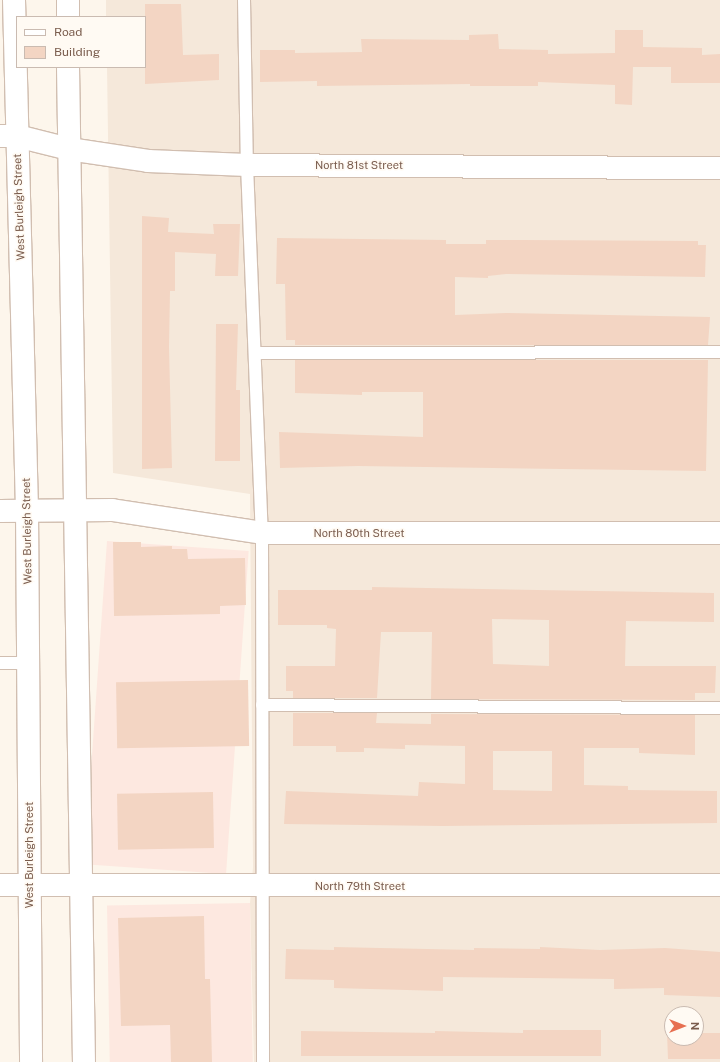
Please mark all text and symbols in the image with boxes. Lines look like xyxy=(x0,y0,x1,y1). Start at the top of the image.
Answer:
legend xyxy=(16,16,146,68)
text: Road xyxy=(54,25,82,39)
text: Building xyxy=(54,45,100,59)
street label: West Burleigh Street xyxy=(11,153,27,261)
street label: North 81st Street xyxy=(315,158,403,172)
street label: West Burleigh Street xyxy=(19,478,35,584)
street label: North 80th Street xyxy=(313,526,405,540)
street label: West Burleigh Street xyxy=(22,802,36,908)
street label: North 79th Street xyxy=(315,879,405,893)
north arrow xyxy=(664,1006,704,1046)
text: N xyxy=(689,1022,701,1030)

